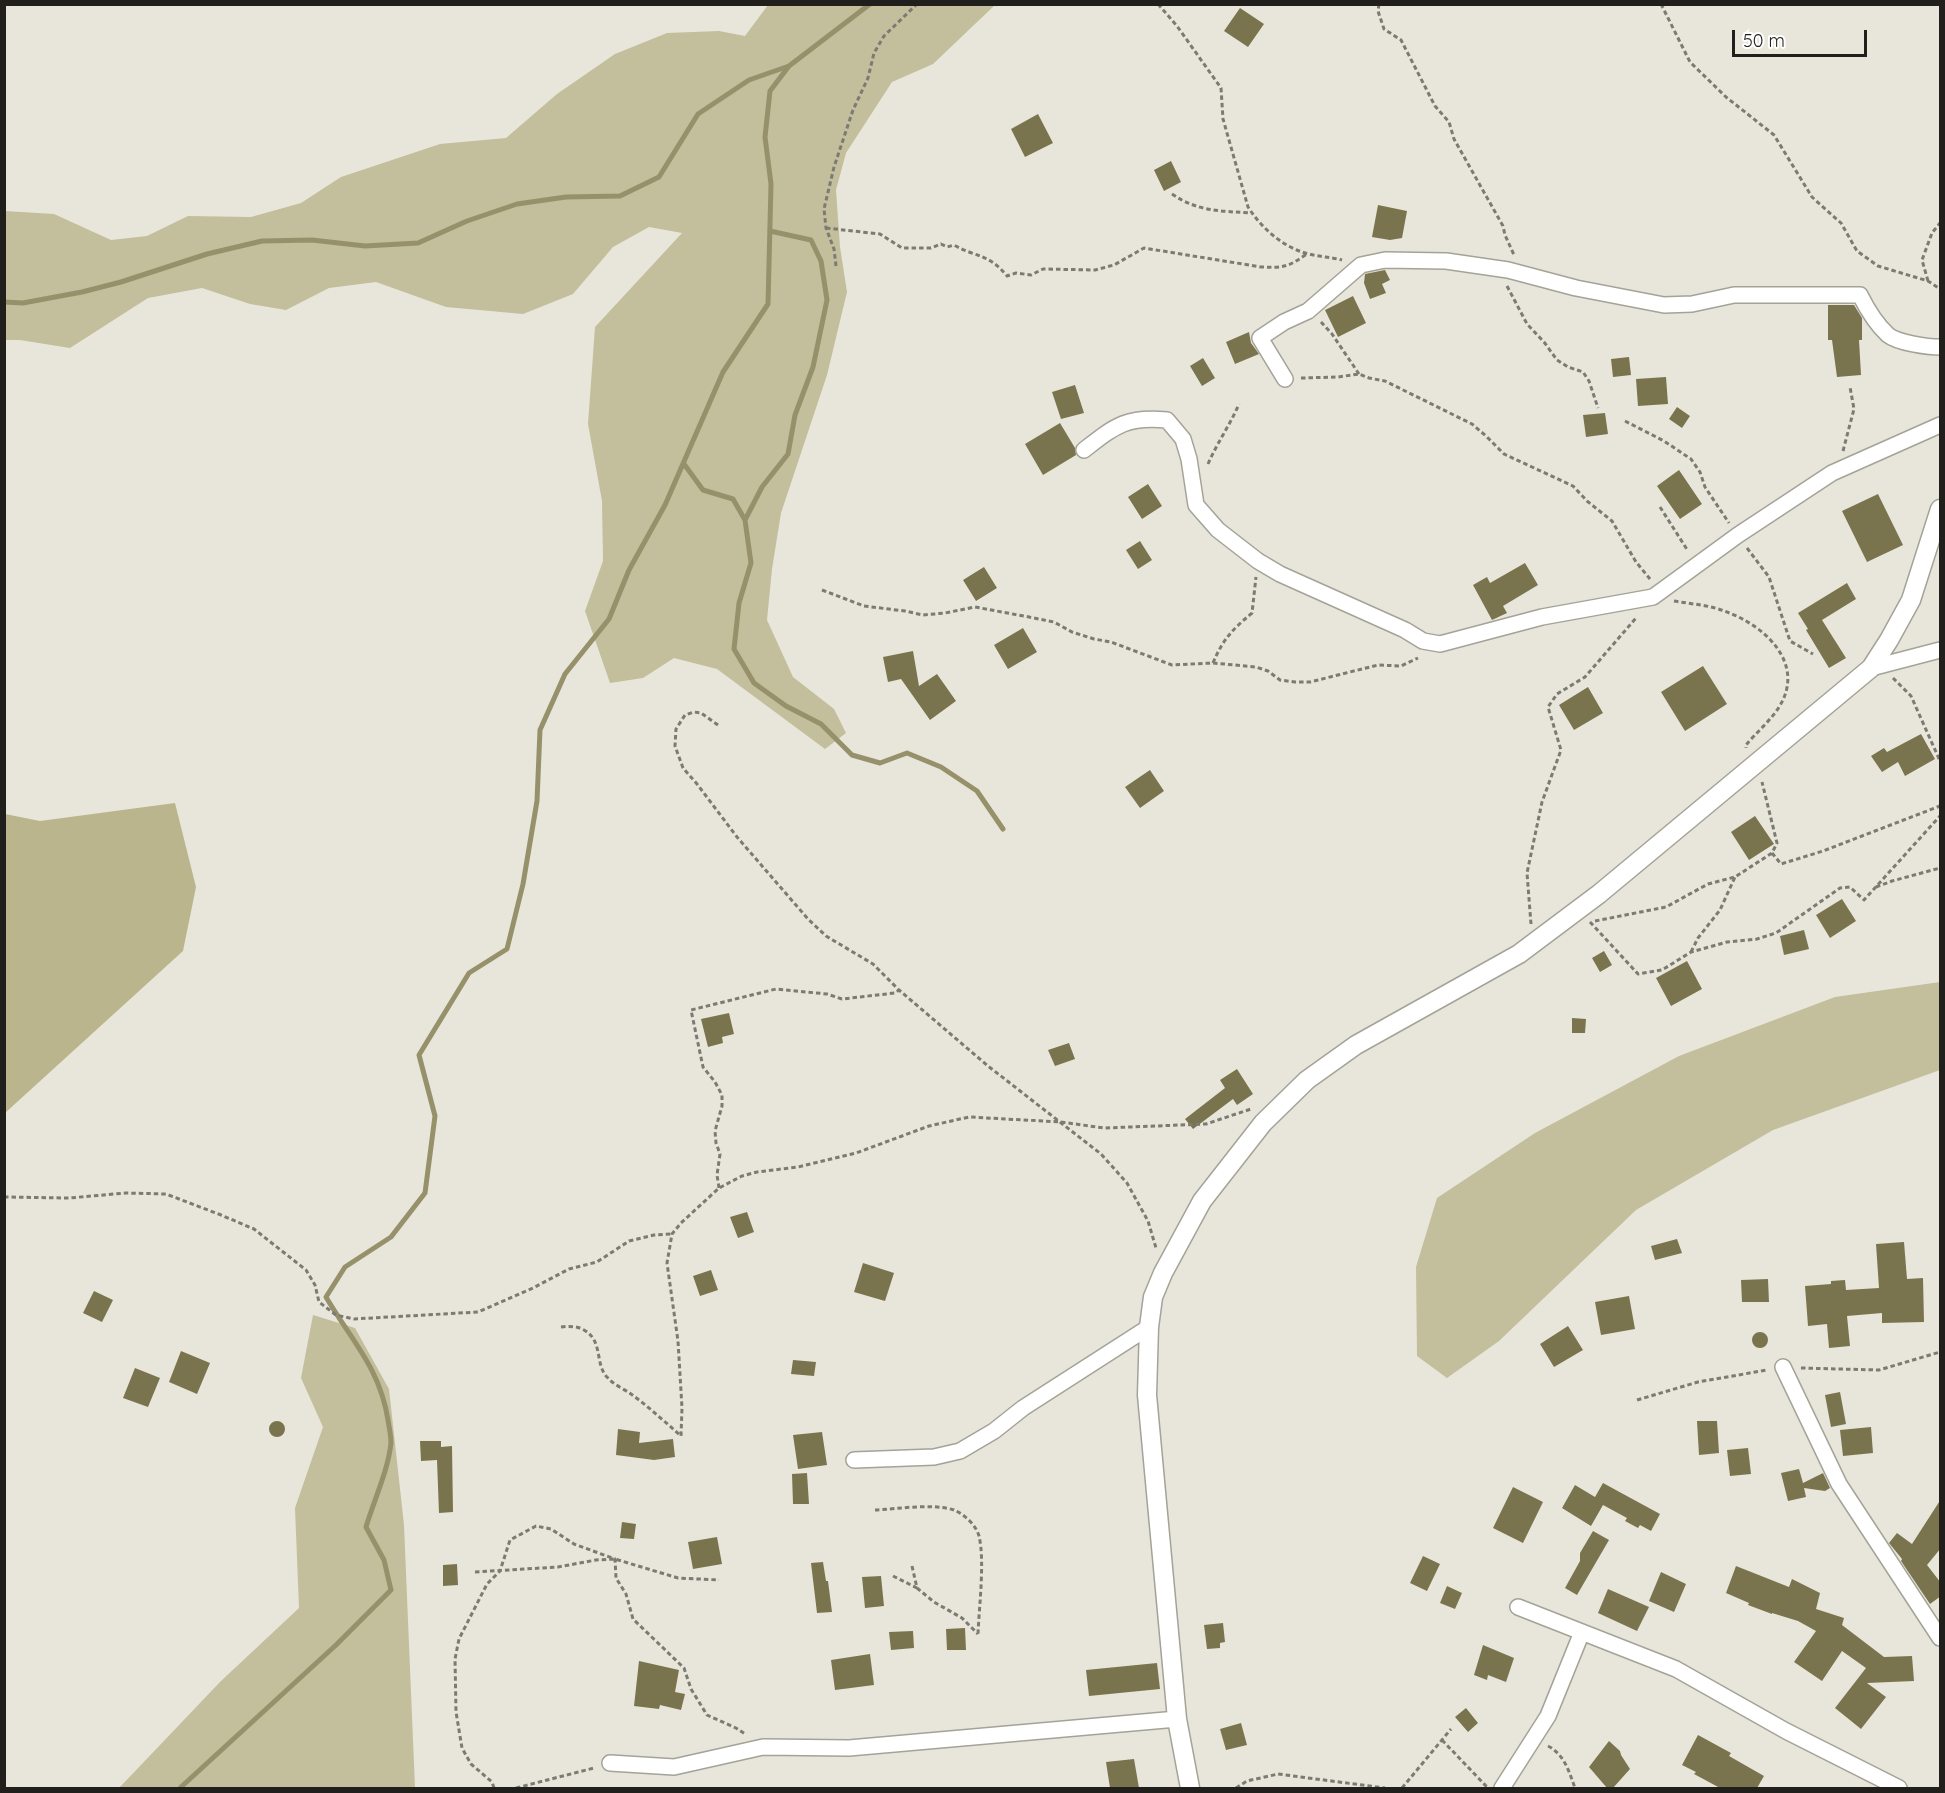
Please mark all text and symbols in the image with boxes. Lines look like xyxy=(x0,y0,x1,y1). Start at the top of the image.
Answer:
scale bar xyxy=(1735,18,1870,56)
text: 50 m xyxy=(1743,29,1785,52)

